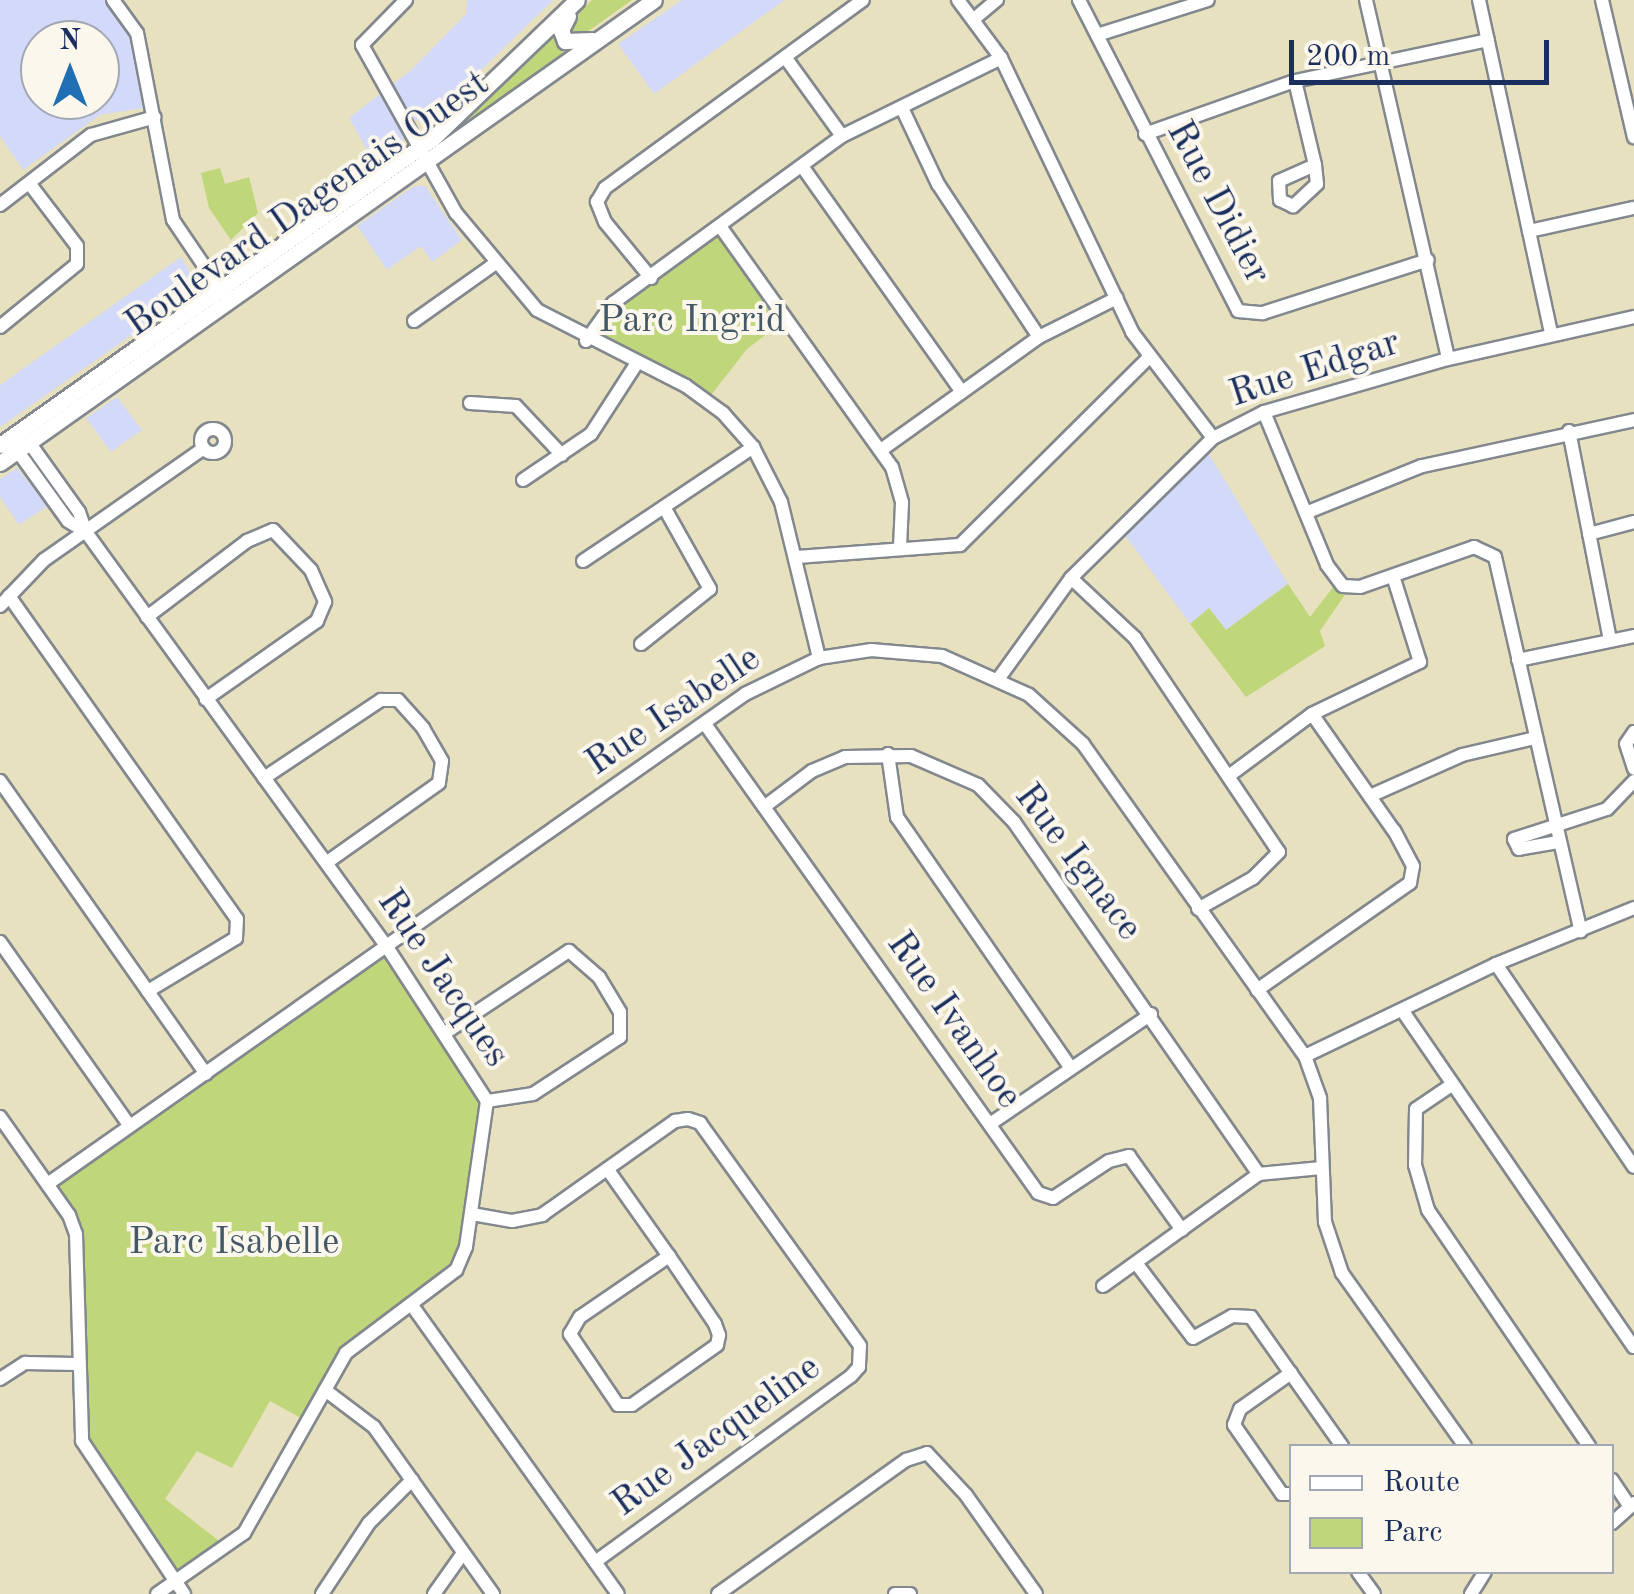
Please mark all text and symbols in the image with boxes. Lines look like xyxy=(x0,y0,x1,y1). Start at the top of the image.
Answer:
north arrow xyxy=(20,20,120,120)
scale bar xyxy=(1294,20,1554,82)
text: N xyxy=(59,28,81,56)
text: 200 m xyxy=(1306,42,1390,72)
street label: Boulevard Dagenais Ouest xyxy=(117,62,499,348)
street label: Rue Didier xyxy=(1155,113,1279,293)
park label: Parc Ingrid xyxy=(598,299,786,345)
street label: Rue Edgar xyxy=(1224,321,1406,419)
street label: Rue Isabelle xyxy=(578,637,770,787)
street label: Rue Ignace xyxy=(1003,776,1151,950)
street label: Rue Jacques xyxy=(366,881,518,1077)
street label: Rue Ivanhoe xyxy=(875,924,1031,1118)
park label: Parc Isabelle xyxy=(129,1221,339,1267)
street label: Rue Jacqueline xyxy=(604,1346,830,1528)
legend xyxy=(1289,1444,1614,1574)
text: Route xyxy=(1383,1468,1460,1498)
text: Parc xyxy=(1383,1518,1442,1548)

